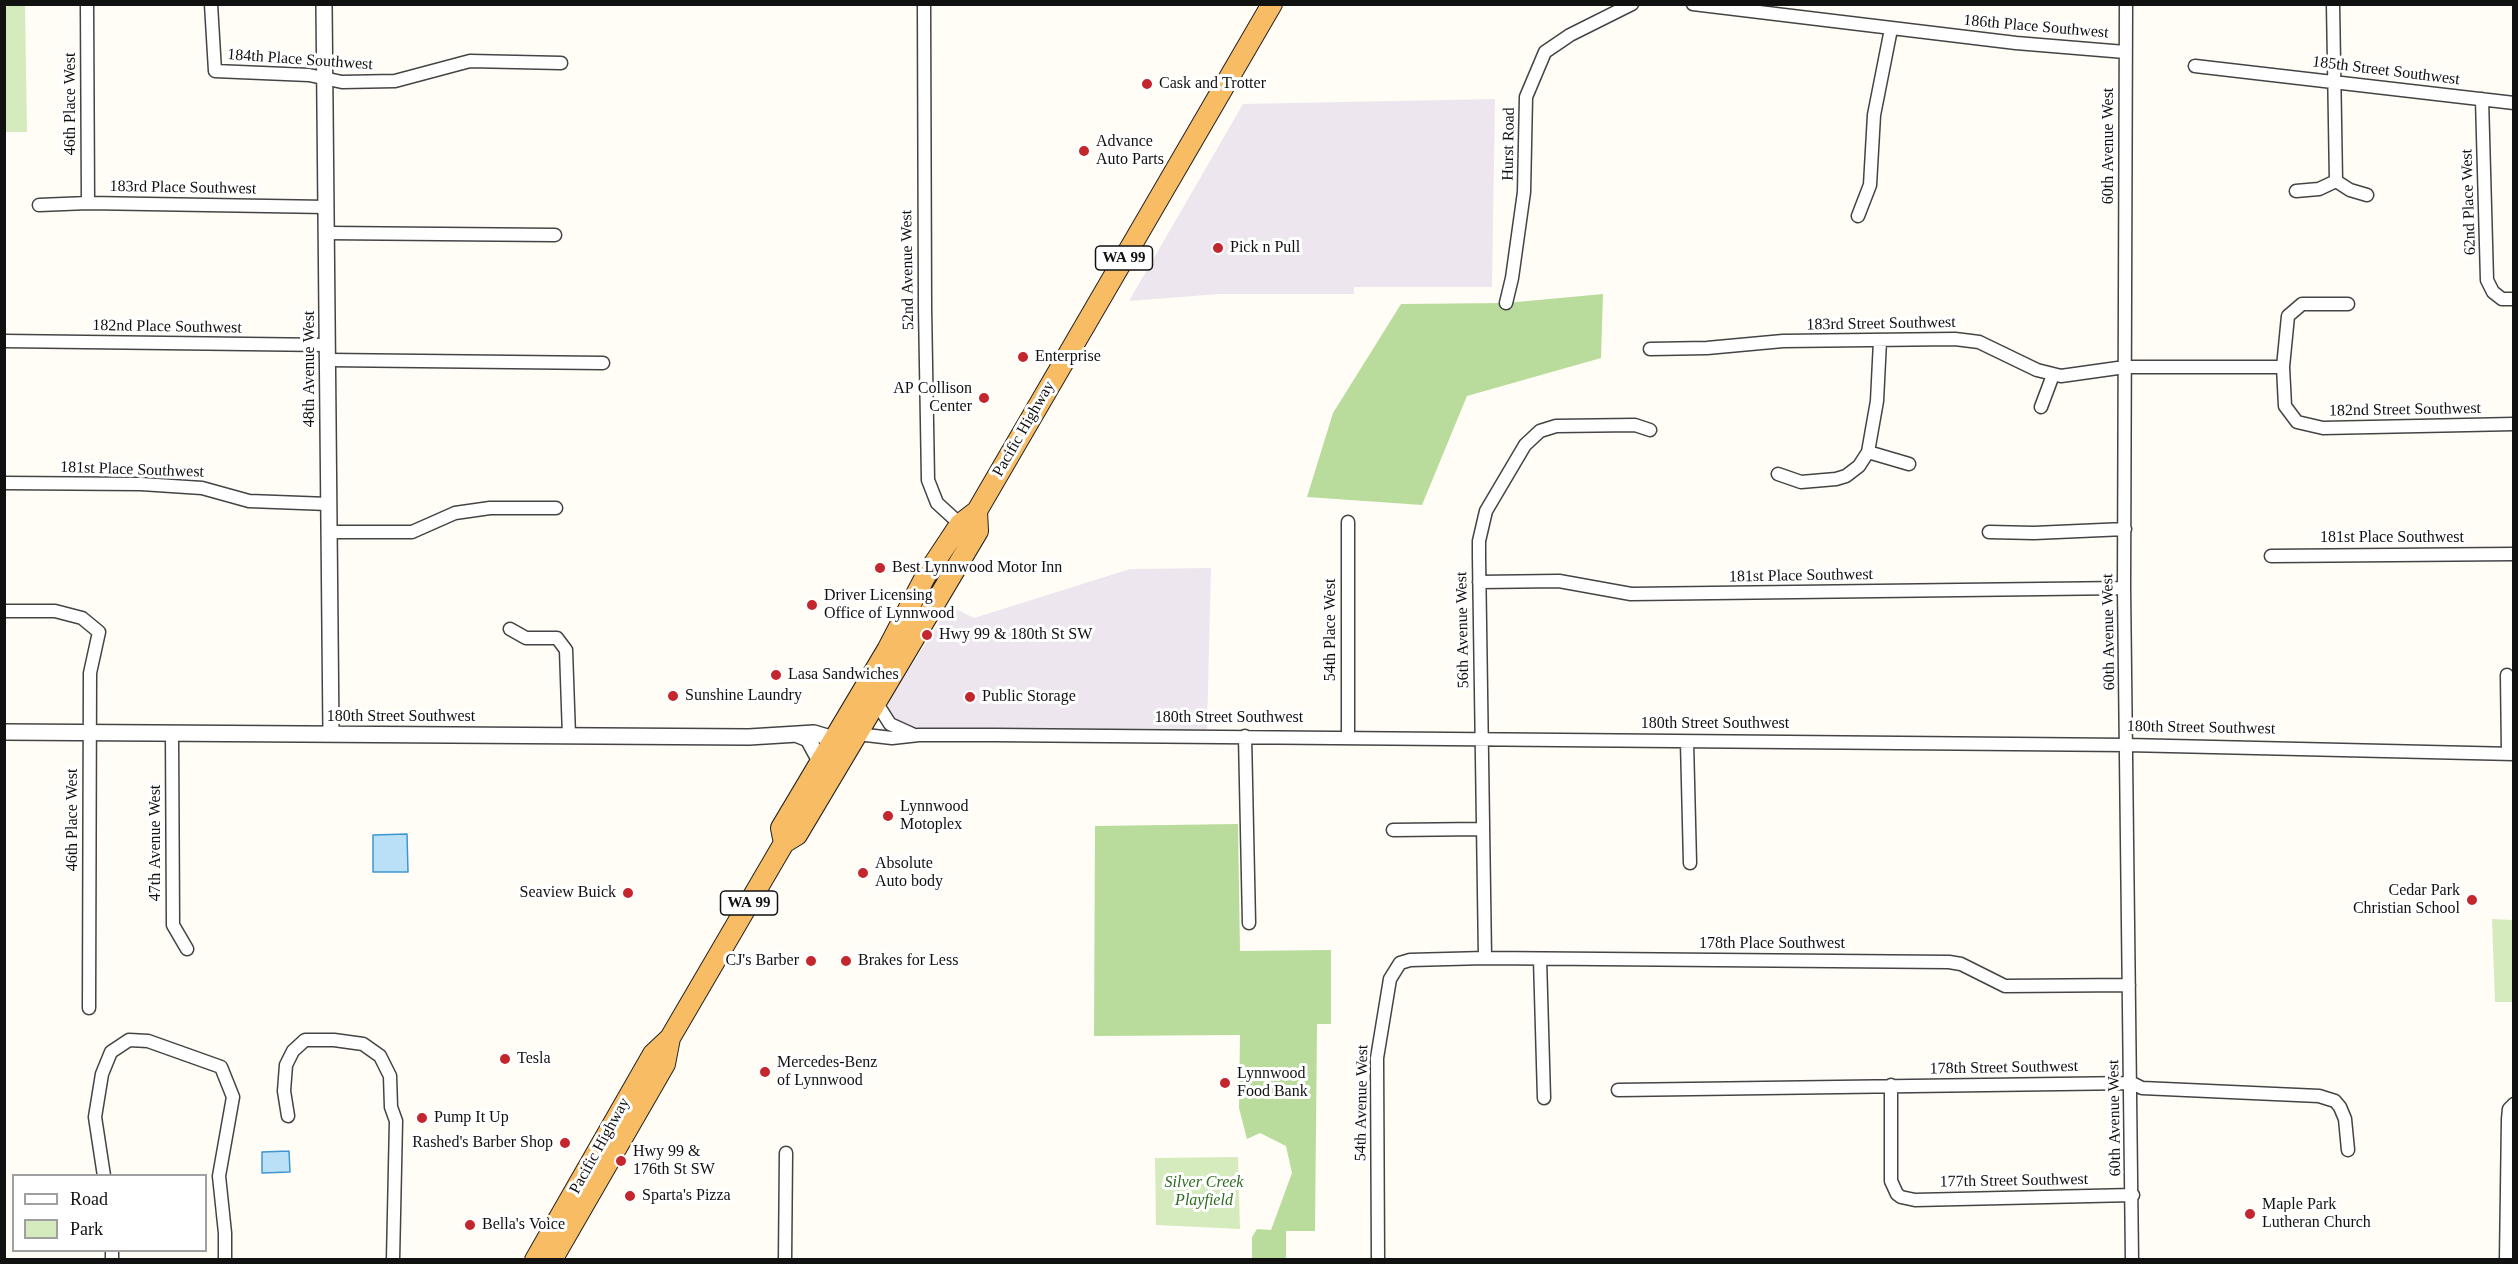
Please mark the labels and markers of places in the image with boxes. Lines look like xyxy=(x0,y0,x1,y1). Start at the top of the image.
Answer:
place label: Cask and Trotter xyxy=(1159,74,1266,94)
marker: Cask and Trotter xyxy=(1140,77,1154,91)
place label: Advance Auto Parts xyxy=(1096,132,1164,170)
marker: Advance Auto Parts xyxy=(1077,144,1091,158)
place label: Pick n Pull xyxy=(1230,238,1300,258)
marker: Pick n Pull xyxy=(1211,241,1225,255)
place label: Enterprise xyxy=(1035,347,1101,367)
marker: Enterprise xyxy=(1016,350,1030,364)
place label: AP Collison Center xyxy=(893,379,972,417)
marker: AP Collison Center xyxy=(977,391,991,405)
place label: Best Lynnwood Motor Inn xyxy=(892,558,1062,578)
marker: Best Lynnwood Motor Inn xyxy=(873,561,887,575)
place label: Driver Licensing Office of Lynnwood xyxy=(824,586,954,624)
marker: Driver Licensing Office of Lynnwood xyxy=(805,598,819,612)
place label: Hwy 99 & 180th St SW xyxy=(939,625,1092,645)
marker: Hwy 99 & 180th St SW xyxy=(920,628,934,642)
place label: Lasa Sandwiches xyxy=(788,665,899,685)
marker: Lasa Sandwiches xyxy=(769,668,783,682)
place label: Sunshine Laundry xyxy=(685,686,802,706)
place label: Public Storage xyxy=(982,687,1076,707)
marker: Sunshine Laundry xyxy=(666,689,680,703)
marker: Public Storage xyxy=(963,690,977,704)
place label: Lynnwood Motoplex xyxy=(900,797,968,835)
marker: Lynnwood Motoplex xyxy=(881,809,895,823)
place label: Absolute Auto body xyxy=(875,854,943,892)
marker: Absolute Auto body xyxy=(856,866,870,880)
place label: Cedar Park Christian School xyxy=(2353,881,2460,919)
place label: Seaview Buick xyxy=(520,883,616,903)
marker: Seaview Buick xyxy=(621,886,635,900)
marker: Cedar Park Christian School xyxy=(2465,893,2479,907)
place label: CJ's Barber xyxy=(725,951,799,971)
place label: Brakes for Less xyxy=(858,951,958,971)
marker: CJ's Barber xyxy=(804,954,818,968)
marker: Brakes for Less xyxy=(839,954,853,968)
place label: Tesla xyxy=(517,1049,551,1069)
marker: Tesla xyxy=(498,1052,512,1066)
place label: Mercedes-Benz of Lynnwood xyxy=(777,1053,877,1091)
place label: Lynnwood Food Bank xyxy=(1237,1064,1308,1102)
marker: Mercedes-Benz of Lynnwood xyxy=(758,1065,772,1079)
marker: Lynnwood Food Bank xyxy=(1218,1076,1232,1090)
place label: Pump It Up xyxy=(434,1108,509,1128)
marker: Pump It Up xyxy=(415,1111,429,1125)
place label: Rashed's Barber Shop xyxy=(412,1133,553,1153)
marker: Rashed's Barber Shop xyxy=(558,1136,572,1150)
place label: Hwy 99 & 176th St SW xyxy=(633,1142,715,1180)
marker: Hwy 99 & 176th St SW xyxy=(614,1154,628,1168)
place label: Sparta's Pizza xyxy=(642,1186,731,1206)
marker: Sparta's Pizza xyxy=(623,1189,637,1203)
place label: Maple Park Lutheran Church xyxy=(2262,1195,2371,1233)
marker: Maple Park Lutheran Church xyxy=(2243,1207,2257,1221)
place label: Bella's Voice xyxy=(482,1215,565,1235)
marker: Bella's Voice xyxy=(463,1218,477,1232)

